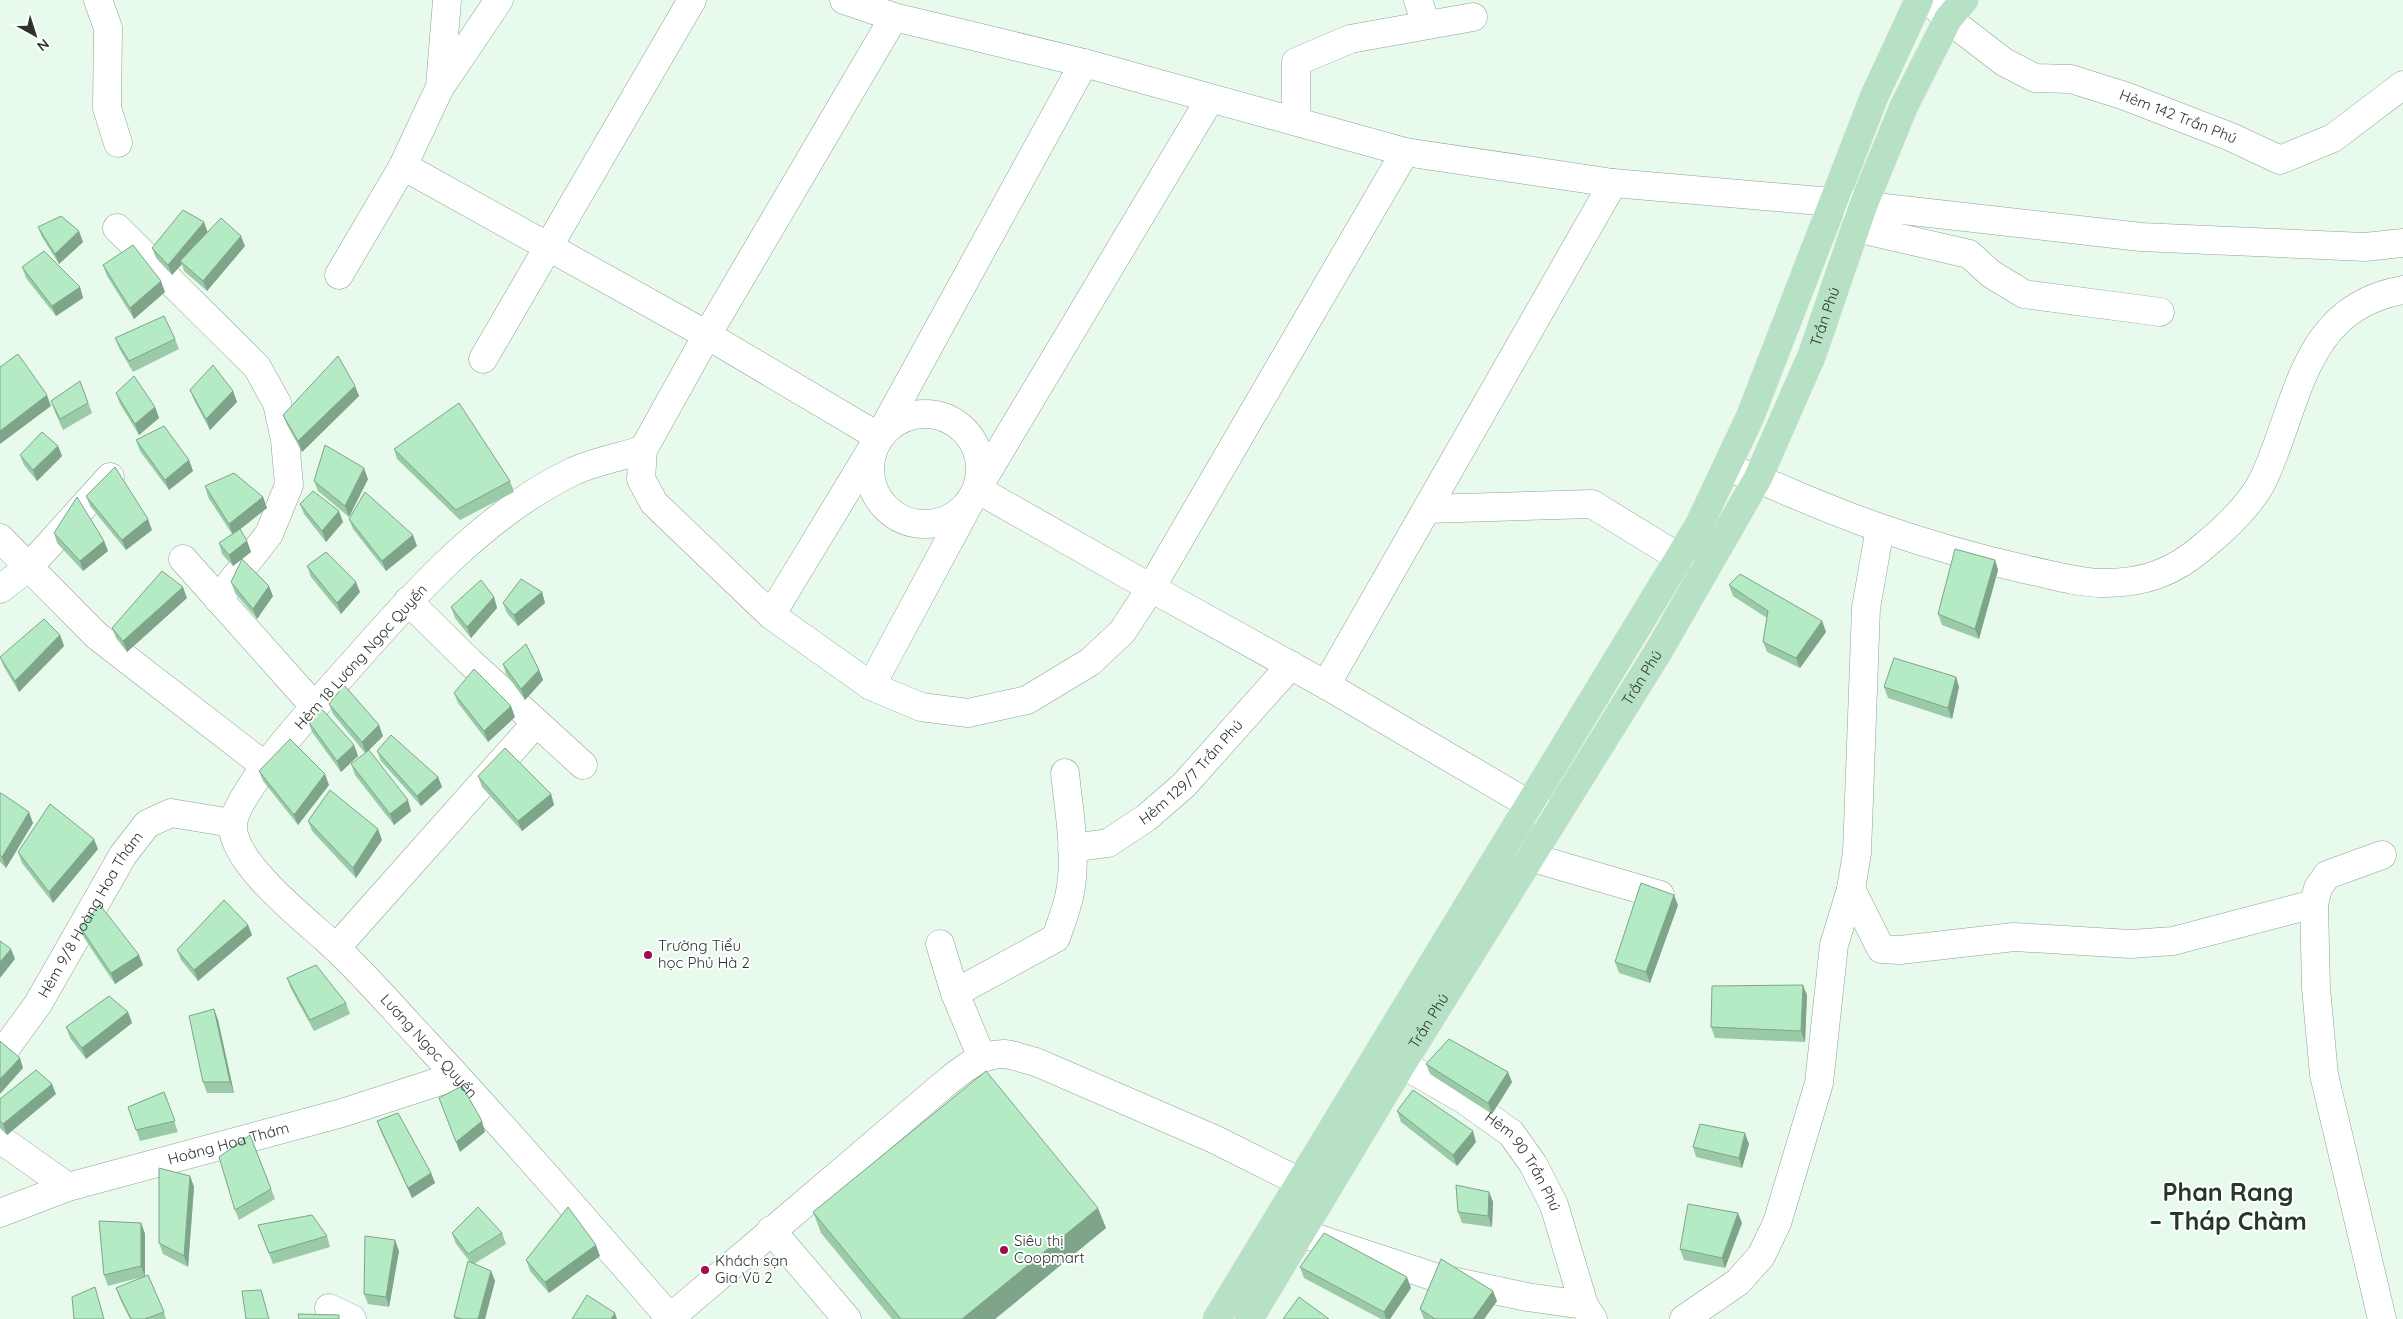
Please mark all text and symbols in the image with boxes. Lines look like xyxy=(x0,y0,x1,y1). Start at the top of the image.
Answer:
north arrow xyxy=(10,10,60,60)
text: N xyxy=(34,35,53,55)
street label: Hẻm 142 Trần Phú xyxy=(2117,85,2240,148)
street label: Trần Phú xyxy=(1806,284,1844,349)
street label: Hẻm 18 Lương Ngọc Quyến xyxy=(290,580,431,733)
street label: Trần Phú xyxy=(1617,646,1666,709)
street label: Hẻm 129/7 Trần Phú xyxy=(1135,716,1247,829)
street label: Hẻm 9/8 Hoàng Hoa Thám xyxy=(34,827,147,1001)
place label: Trường Tiểu học Phủ Hà 2 xyxy=(658,936,750,972)
marker: Trường Tiểu học Phủ Hà 2 xyxy=(642,949,654,961)
street label: Lương Ngọc Quyến xyxy=(377,990,482,1102)
street label: Trần Phú xyxy=(1404,990,1453,1052)
street label: Hẻm 90 Trần Phú xyxy=(1481,1107,1565,1213)
street label: Hoàng Hoa Thám xyxy=(166,1118,291,1169)
district label: Phan Rang – Tháp Chàm xyxy=(2149,1176,2307,1236)
place label: Siêu thị Coopmart xyxy=(1014,1231,1085,1267)
marker: Siêu thị Coopmart xyxy=(998,1244,1010,1256)
place label: Khách sạn Gia Vũ 2 xyxy=(715,1251,788,1287)
marker: Khách sạn Gia Vũ 2 xyxy=(699,1264,711,1276)

